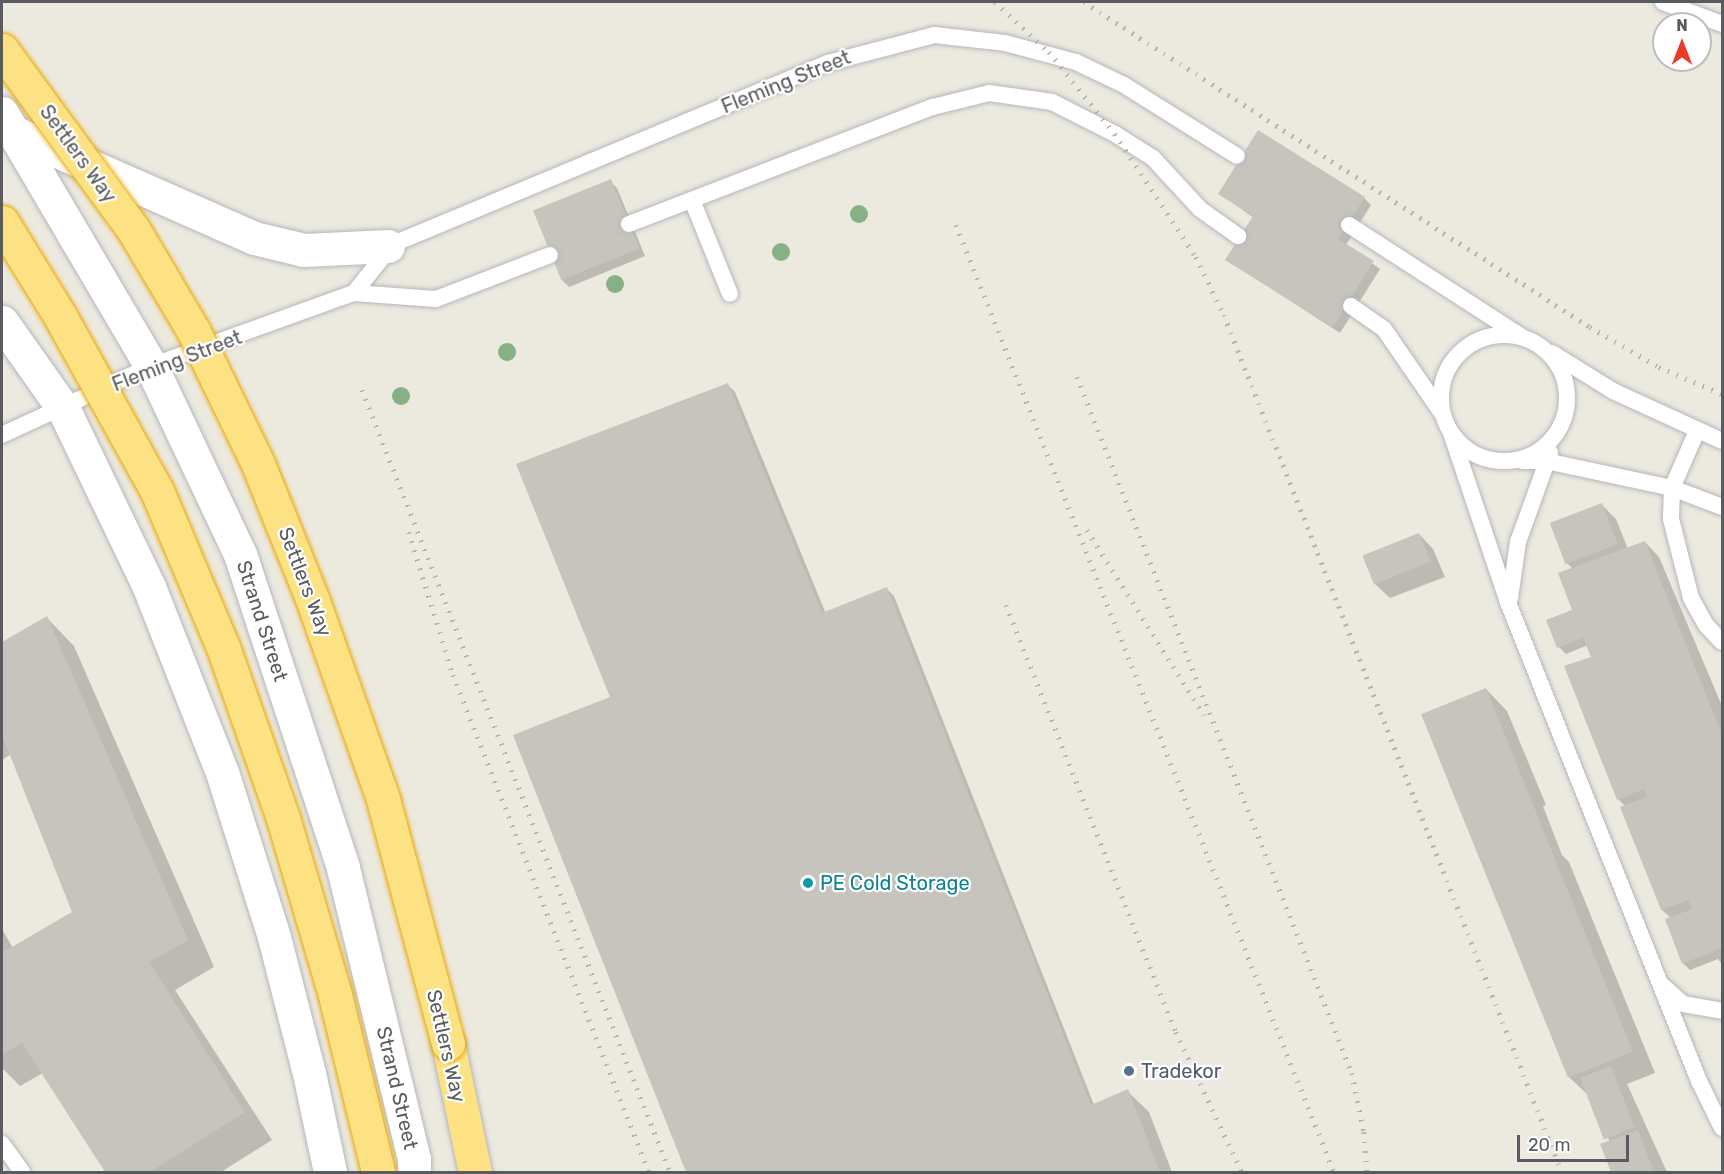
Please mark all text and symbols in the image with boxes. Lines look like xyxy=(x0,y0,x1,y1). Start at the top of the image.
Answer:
north arrow xyxy=(1652,12,1712,72)
text: N xyxy=(1676,16,1688,35)
street label: Fleming Street xyxy=(718,45,854,119)
street label: Settlers Way xyxy=(34,100,122,208)
street label: Fleming Street xyxy=(109,325,245,397)
street label: Settlers Way xyxy=(273,524,337,640)
street label: Strand Street xyxy=(231,558,293,684)
place label: PE Cold Storage xyxy=(820,871,970,895)
marker: PE Cold Storage xyxy=(801,876,815,890)
street label: Settlers Way xyxy=(421,987,471,1105)
street label: Strand Street xyxy=(371,1024,423,1152)
place label: Tradekor xyxy=(1141,1059,1221,1083)
marker: Tradekor xyxy=(1122,1064,1136,1078)
scale bar xyxy=(1520,1123,1632,1161)
text: 20 m xyxy=(1528,1134,1570,1156)

